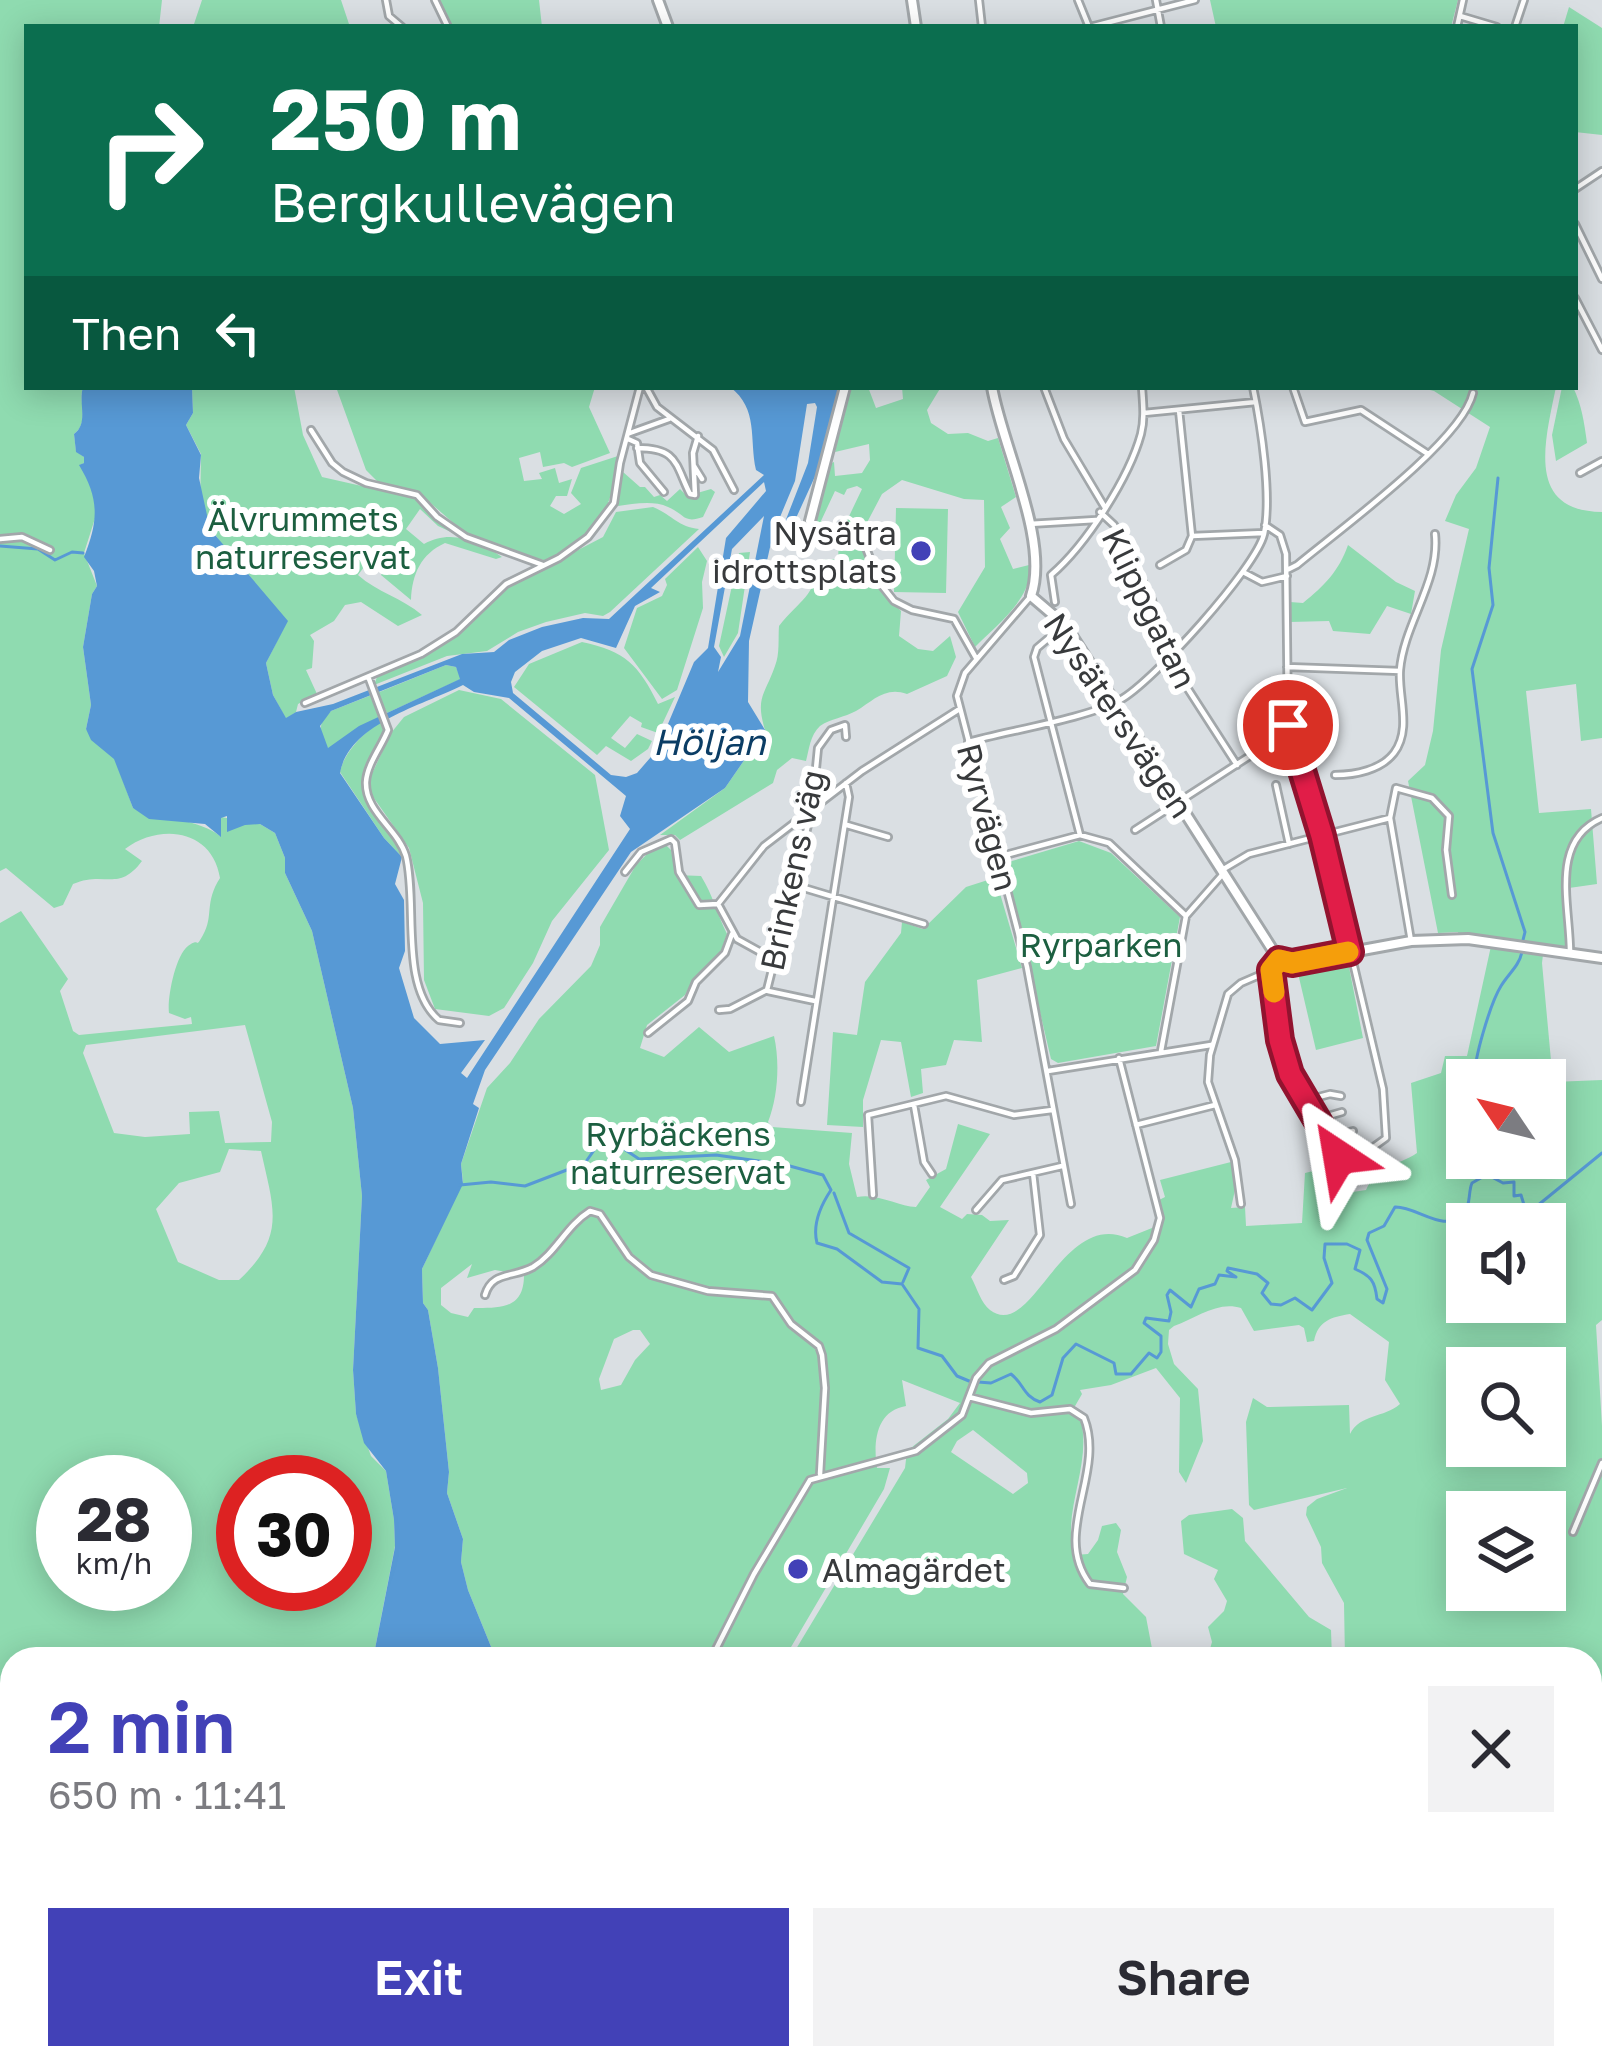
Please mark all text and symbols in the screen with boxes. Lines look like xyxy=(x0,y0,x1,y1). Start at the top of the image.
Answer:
text: 250 m xyxy=(270,68,522,168)
icon: right xyxy=(72,72,228,228)
text: Bergkullevägen xyxy=(270,169,676,234)
icon: left xyxy=(205,300,271,366)
text: Then xyxy=(72,306,181,360)
park label: Älvrummets naturreservat xyxy=(195,499,411,576)
place label: Nysätra idrottsplats xyxy=(712,513,897,590)
street label: Klippgatan xyxy=(1095,522,1205,694)
marker: Nysätra idrottsplats xyxy=(908,538,934,564)
street label: Nysätersvägen xyxy=(1036,605,1202,825)
pin xyxy=(1237,674,1339,776)
icon: arrive xyxy=(1255,692,1321,758)
water label: Höljan xyxy=(653,720,767,763)
street label: Ryrvägen xyxy=(950,739,1026,895)
street label: Brinkens väg xyxy=(752,766,832,974)
park label: Ryrparken xyxy=(1019,925,1183,964)
north arrow xyxy=(1446,1059,1566,1179)
map controls xyxy=(1446,1059,1566,1611)
position arrow xyxy=(1276,1094,1402,1220)
park label: Ryrbäckens naturreservat xyxy=(570,1114,786,1191)
button: sound xyxy=(1446,1203,1566,1323)
button: search xyxy=(1446,1347,1566,1467)
speed limit sign: 30 xyxy=(216,1455,372,1611)
text: 28 xyxy=(76,1482,151,1554)
button: layers xyxy=(1446,1491,1566,1611)
text: km/h xyxy=(76,1545,152,1581)
place label: Almagärdet xyxy=(822,1550,1006,1589)
marker: Almagärdet xyxy=(785,1556,811,1582)
text: 2 min xyxy=(48,1682,235,1769)
button: close xyxy=(1428,1686,1554,1812)
text: 650 m · 11:41 xyxy=(48,1771,286,1818)
button: Exit xyxy=(48,1908,789,2046)
button: Share xyxy=(813,1908,1554,2046)

